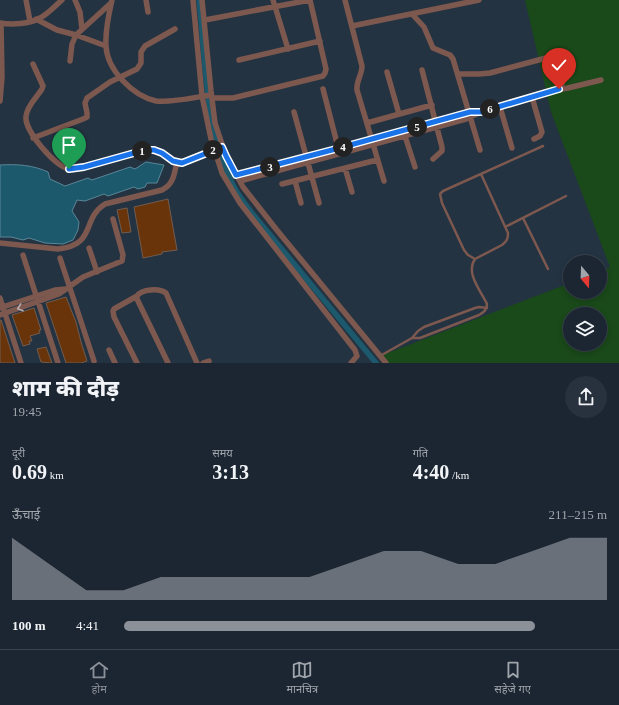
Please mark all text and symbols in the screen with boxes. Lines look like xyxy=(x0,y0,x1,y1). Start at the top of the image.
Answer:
pin xyxy=(542,48,576,89)
icon: check xyxy=(548,54,570,76)
pin: 6 xyxy=(480,99,500,119)
text: 6 xyxy=(487,103,493,115)
pin: 5 xyxy=(407,117,427,137)
text: 5 xyxy=(414,121,420,133)
pin xyxy=(52,128,86,169)
icon: arrive xyxy=(58,134,80,156)
pin: 4 xyxy=(333,137,353,157)
pin: 2 xyxy=(203,140,223,160)
pin: 1 xyxy=(132,141,152,161)
text: 4 xyxy=(340,141,346,153)
text: 2 xyxy=(210,144,216,156)
text: 1 xyxy=(139,145,145,157)
pin: 3 xyxy=(260,157,280,177)
text: 3 xyxy=(267,161,273,173)
north arrow xyxy=(563,255,607,299)
map controls xyxy=(563,255,607,351)
one-way arrow xyxy=(17,303,24,311)
button: layers xyxy=(563,307,607,351)
text: शाम की दौड़ xyxy=(12,376,119,401)
button: share xyxy=(565,376,607,418)
text: 19:45 xyxy=(12,404,42,419)
text: दूरी xyxy=(12,447,25,459)
text: समय xyxy=(212,447,233,459)
text: गति xyxy=(413,447,428,459)
text: 0.69 xyxy=(12,461,47,483)
text: 3:13 xyxy=(212,461,249,483)
text: 4:40 xyxy=(413,461,449,483)
text: km xyxy=(47,469,64,481)
text: /km xyxy=(449,469,469,481)
text: ऊँचाई xyxy=(12,507,40,522)
text: 211–215 m xyxy=(549,507,607,522)
text: 100 m xyxy=(12,618,46,633)
text: 4:41 xyxy=(76,618,99,633)
tab: होम xyxy=(88,659,110,697)
tab: मानचित्र xyxy=(287,659,318,697)
tab: सहेजे गए xyxy=(494,659,531,697)

